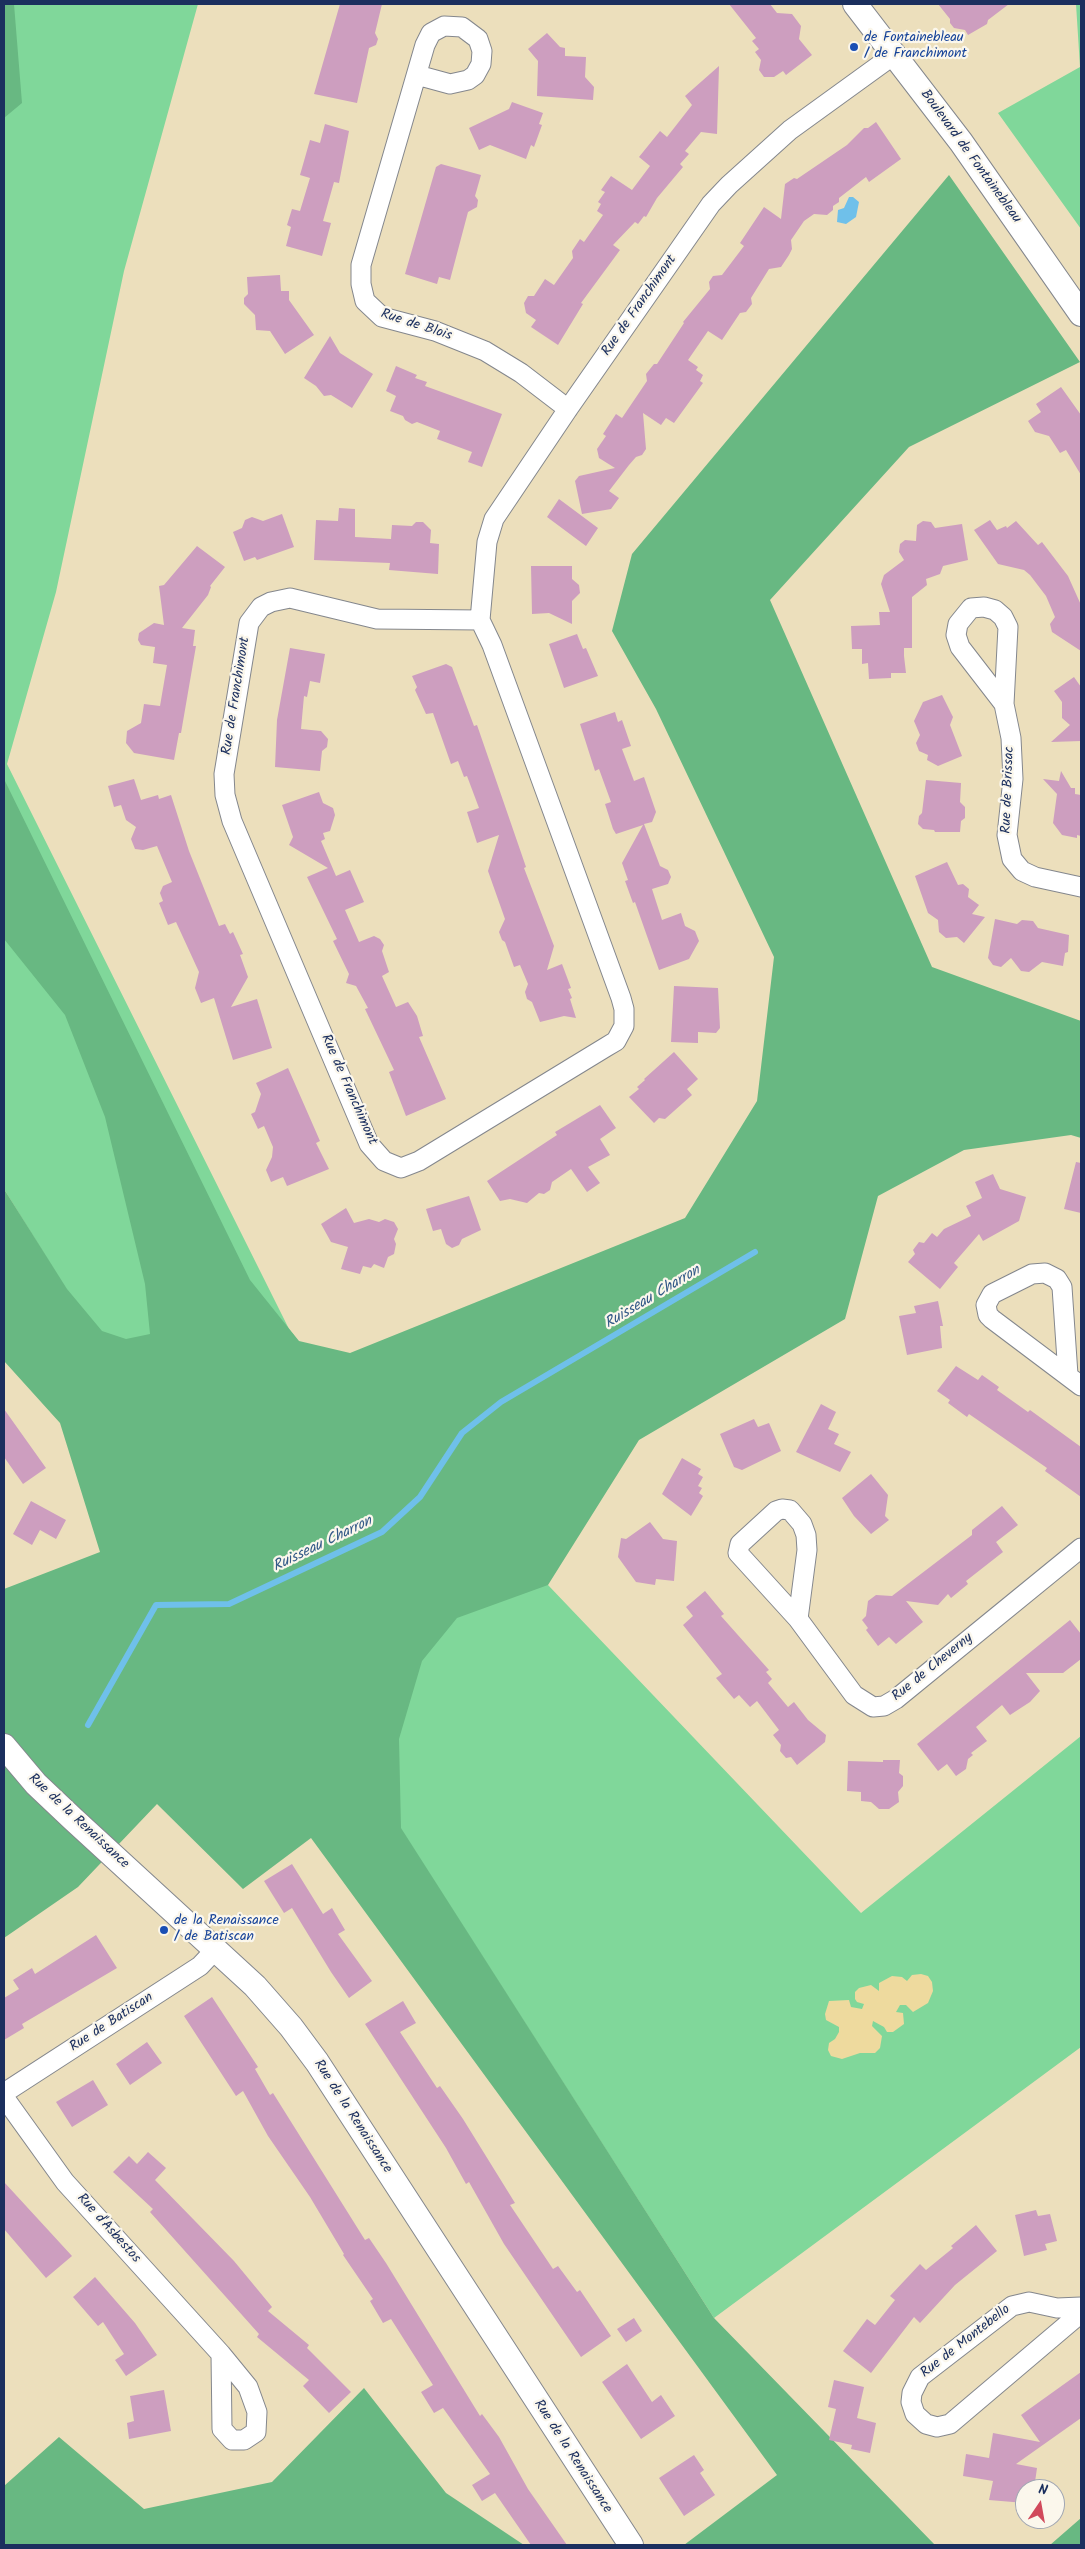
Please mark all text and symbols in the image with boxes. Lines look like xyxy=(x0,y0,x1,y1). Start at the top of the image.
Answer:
place label: de Fontainebleau / de Franchimont xyxy=(864,31,967,64)
marker: de Fontainebleau / de Franchimont xyxy=(848,41,860,53)
street label: Boulevard de Fontainebleau xyxy=(916,87,1024,227)
street label: Rue de Franchimont xyxy=(599,252,681,360)
street label: Rue de Blois xyxy=(378,307,454,345)
street label: Rue de Franchimont xyxy=(219,636,255,756)
street label: Rue de Brissac xyxy=(999,746,1019,834)
street label: Rue de Franchimont xyxy=(316,1032,380,1148)
water label: Ruisseau Charron xyxy=(602,1262,704,1334)
water label: Ruisseau Charron xyxy=(270,1513,376,1577)
street label: Rue de Cheverny xyxy=(889,1630,977,1706)
street label: Rue de la Renaissance xyxy=(24,1771,132,1873)
place label: de la Renaissance / de Batiscan xyxy=(174,1914,279,1946)
marker: de la Renaissance / de Batiscan xyxy=(158,1924,170,1936)
street label: Rue de Batiscan xyxy=(67,1990,157,2056)
street label: Rue de la Renaissance xyxy=(309,2057,395,2177)
street label: Rue d'Asbestos xyxy=(72,2191,144,2267)
street label: Rue de Montebello xyxy=(918,2302,1014,2382)
street label: Rue de la Renaissance xyxy=(529,2397,615,2517)
north arrow xyxy=(1015,2479,1065,2529)
text: N xyxy=(1036,2479,1050,2502)

